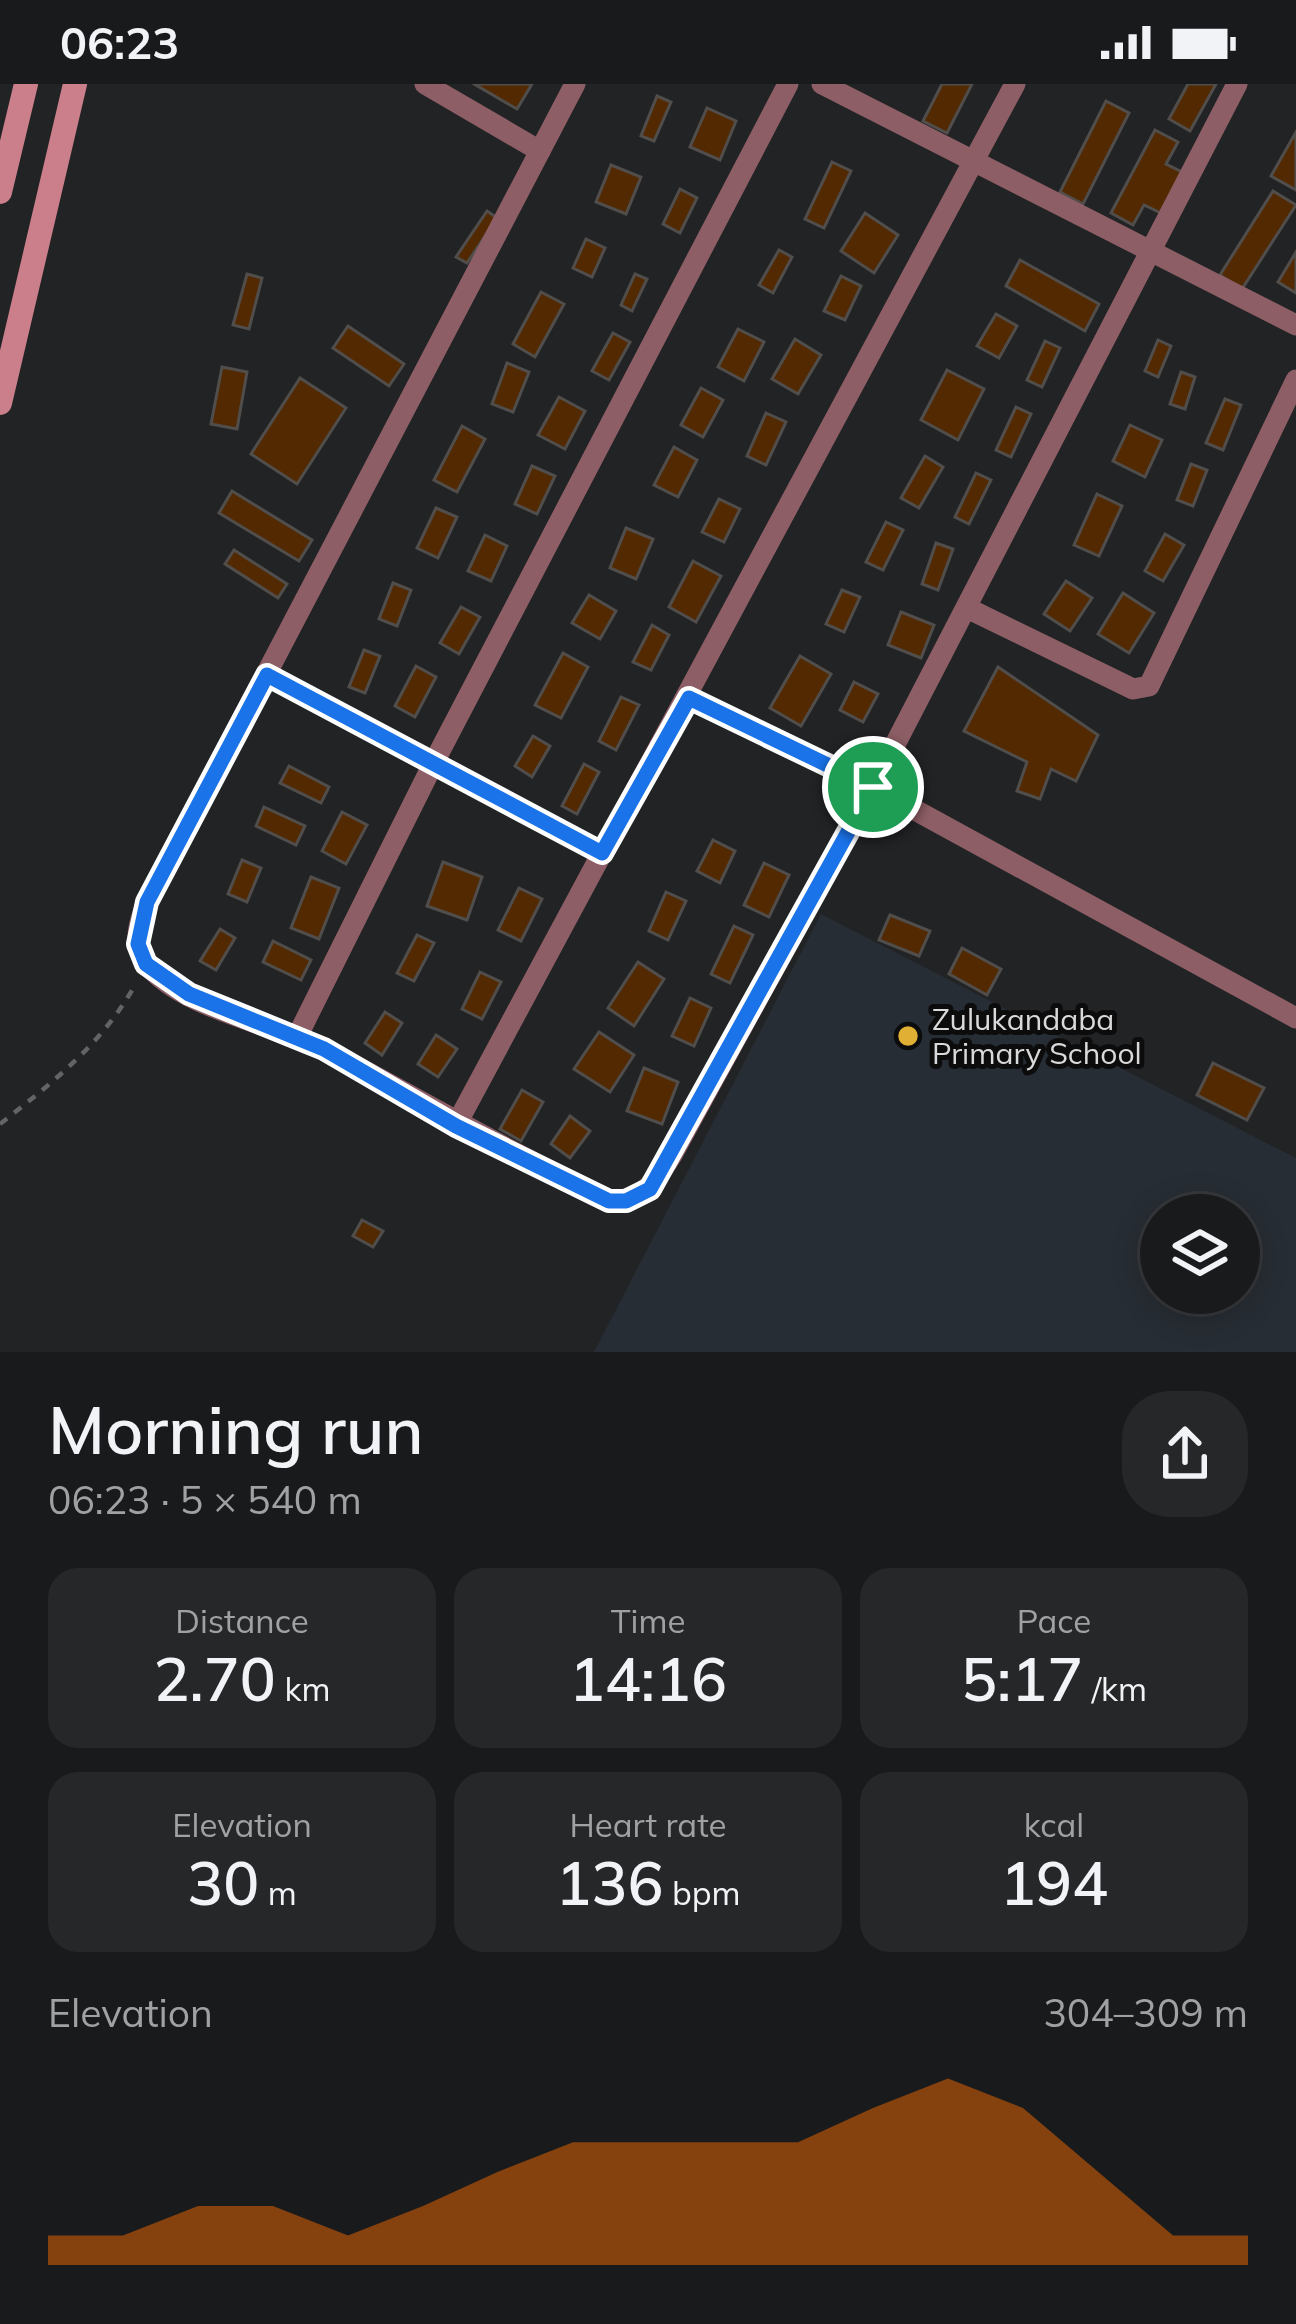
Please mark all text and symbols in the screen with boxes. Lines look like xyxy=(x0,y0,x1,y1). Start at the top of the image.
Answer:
text: 06:23 xyxy=(60,14,179,70)
pin xyxy=(822,736,924,838)
icon: arrive xyxy=(840,754,906,820)
place label: Zulukandaba Primary School xyxy=(932,1000,1142,1072)
marker: Zulukandaba Primary School xyxy=(895,1023,921,1049)
map controls xyxy=(1140,1194,1260,1314)
button: layers xyxy=(1140,1194,1260,1314)
text: Morning run xyxy=(48,1388,424,1471)
button: share xyxy=(1122,1391,1248,1517)
text: 06:23 · 5 × 540 m xyxy=(48,1475,362,1524)
text: Distance xyxy=(175,1600,309,1641)
text: Time xyxy=(611,1600,685,1641)
text: Pace xyxy=(1017,1600,1091,1641)
text: 2.70 xyxy=(154,1641,276,1716)
text: 14:16 xyxy=(569,1641,727,1716)
text: 5:17 xyxy=(961,1641,1083,1716)
text: km xyxy=(276,1668,330,1709)
text: /km xyxy=(1083,1668,1147,1709)
text: Elevation xyxy=(172,1804,312,1845)
text: Heart rate xyxy=(570,1804,727,1845)
text: kcal xyxy=(1024,1804,1084,1845)
text: 30 xyxy=(187,1845,259,1920)
text: 136 xyxy=(555,1845,663,1920)
text: 194 xyxy=(1000,1845,1108,1920)
text: m xyxy=(259,1872,297,1913)
text: bpm xyxy=(663,1872,741,1913)
text: Elevation xyxy=(48,1988,213,2037)
text: 304–309 m xyxy=(1043,1988,1248,2037)

